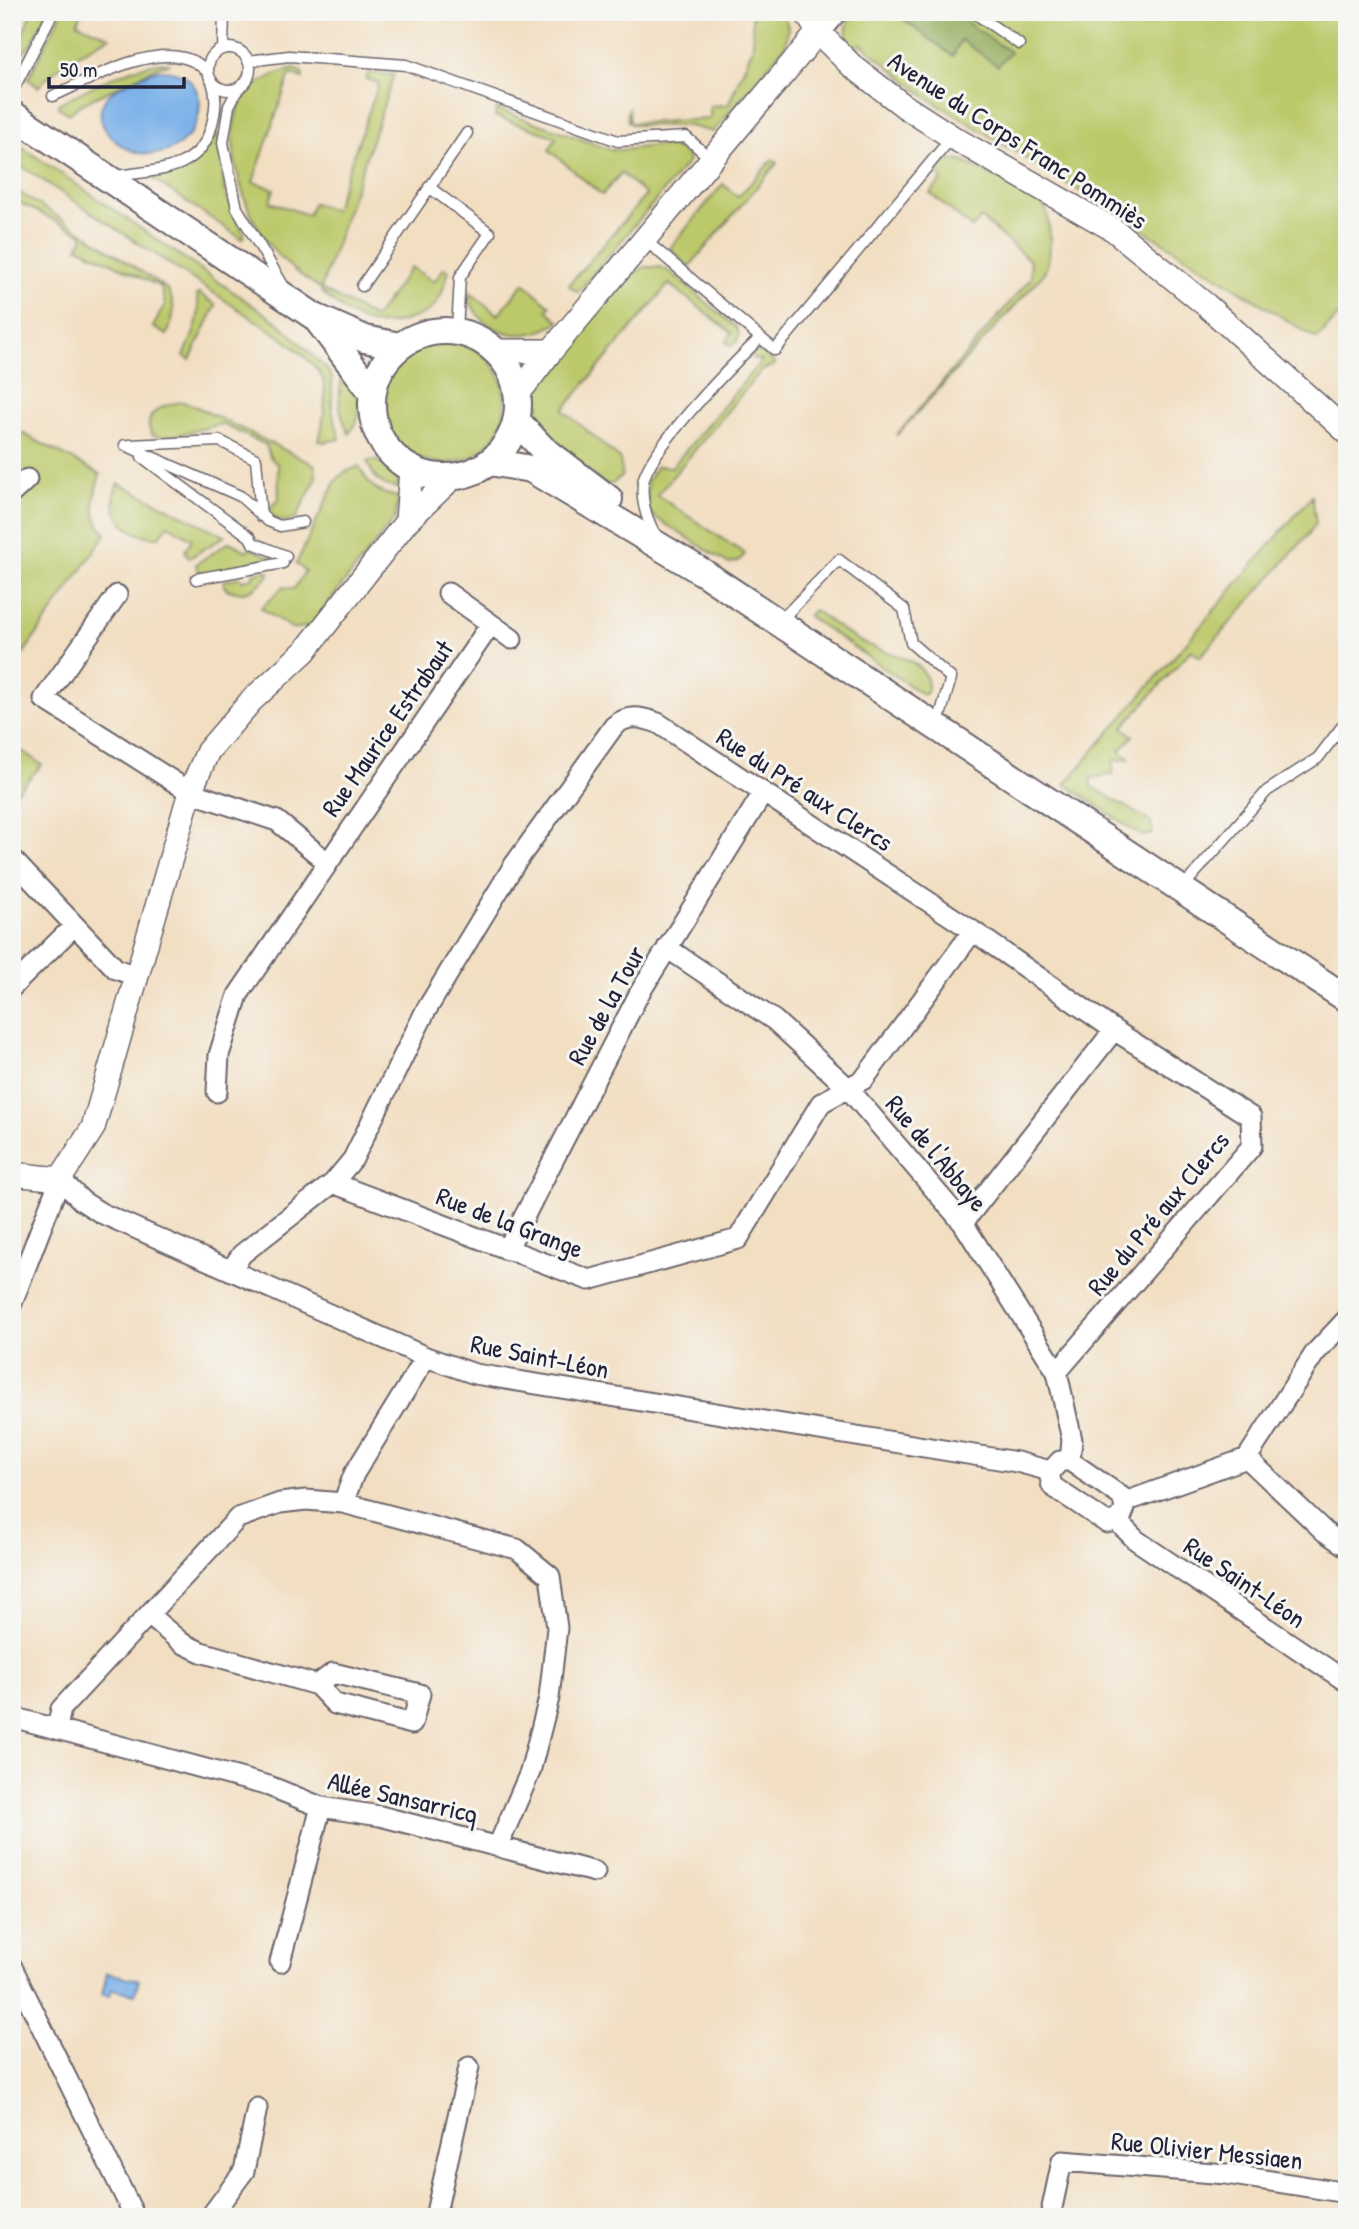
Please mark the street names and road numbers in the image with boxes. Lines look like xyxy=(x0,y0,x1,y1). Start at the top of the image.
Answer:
street label: Avenue du Corps Franc Pommiès xyxy=(882,43,1154,237)
street label: Rue Maurice Estrabaut xyxy=(313,632,462,823)
street label: Rue du Pré aux Clercs xyxy=(710,719,900,859)
street label: Rue de la Tour xyxy=(559,939,653,1071)
street label: Rue de l'Abbaye xyxy=(878,1087,996,1219)
street label: Rue du Pré aux Clercs xyxy=(1079,1124,1237,1302)
street label: Rue de la Grange xyxy=(432,1178,588,1266)
street label: Rue Saint-Léon xyxy=(468,1325,612,1387)
street label: Rue Saint-Léon xyxy=(1177,1528,1313,1636)
street label: Allée Sansarricq xyxy=(325,1763,481,1831)
street label: Rue Olivier Messiaen xyxy=(1110,2123,1304,2177)

